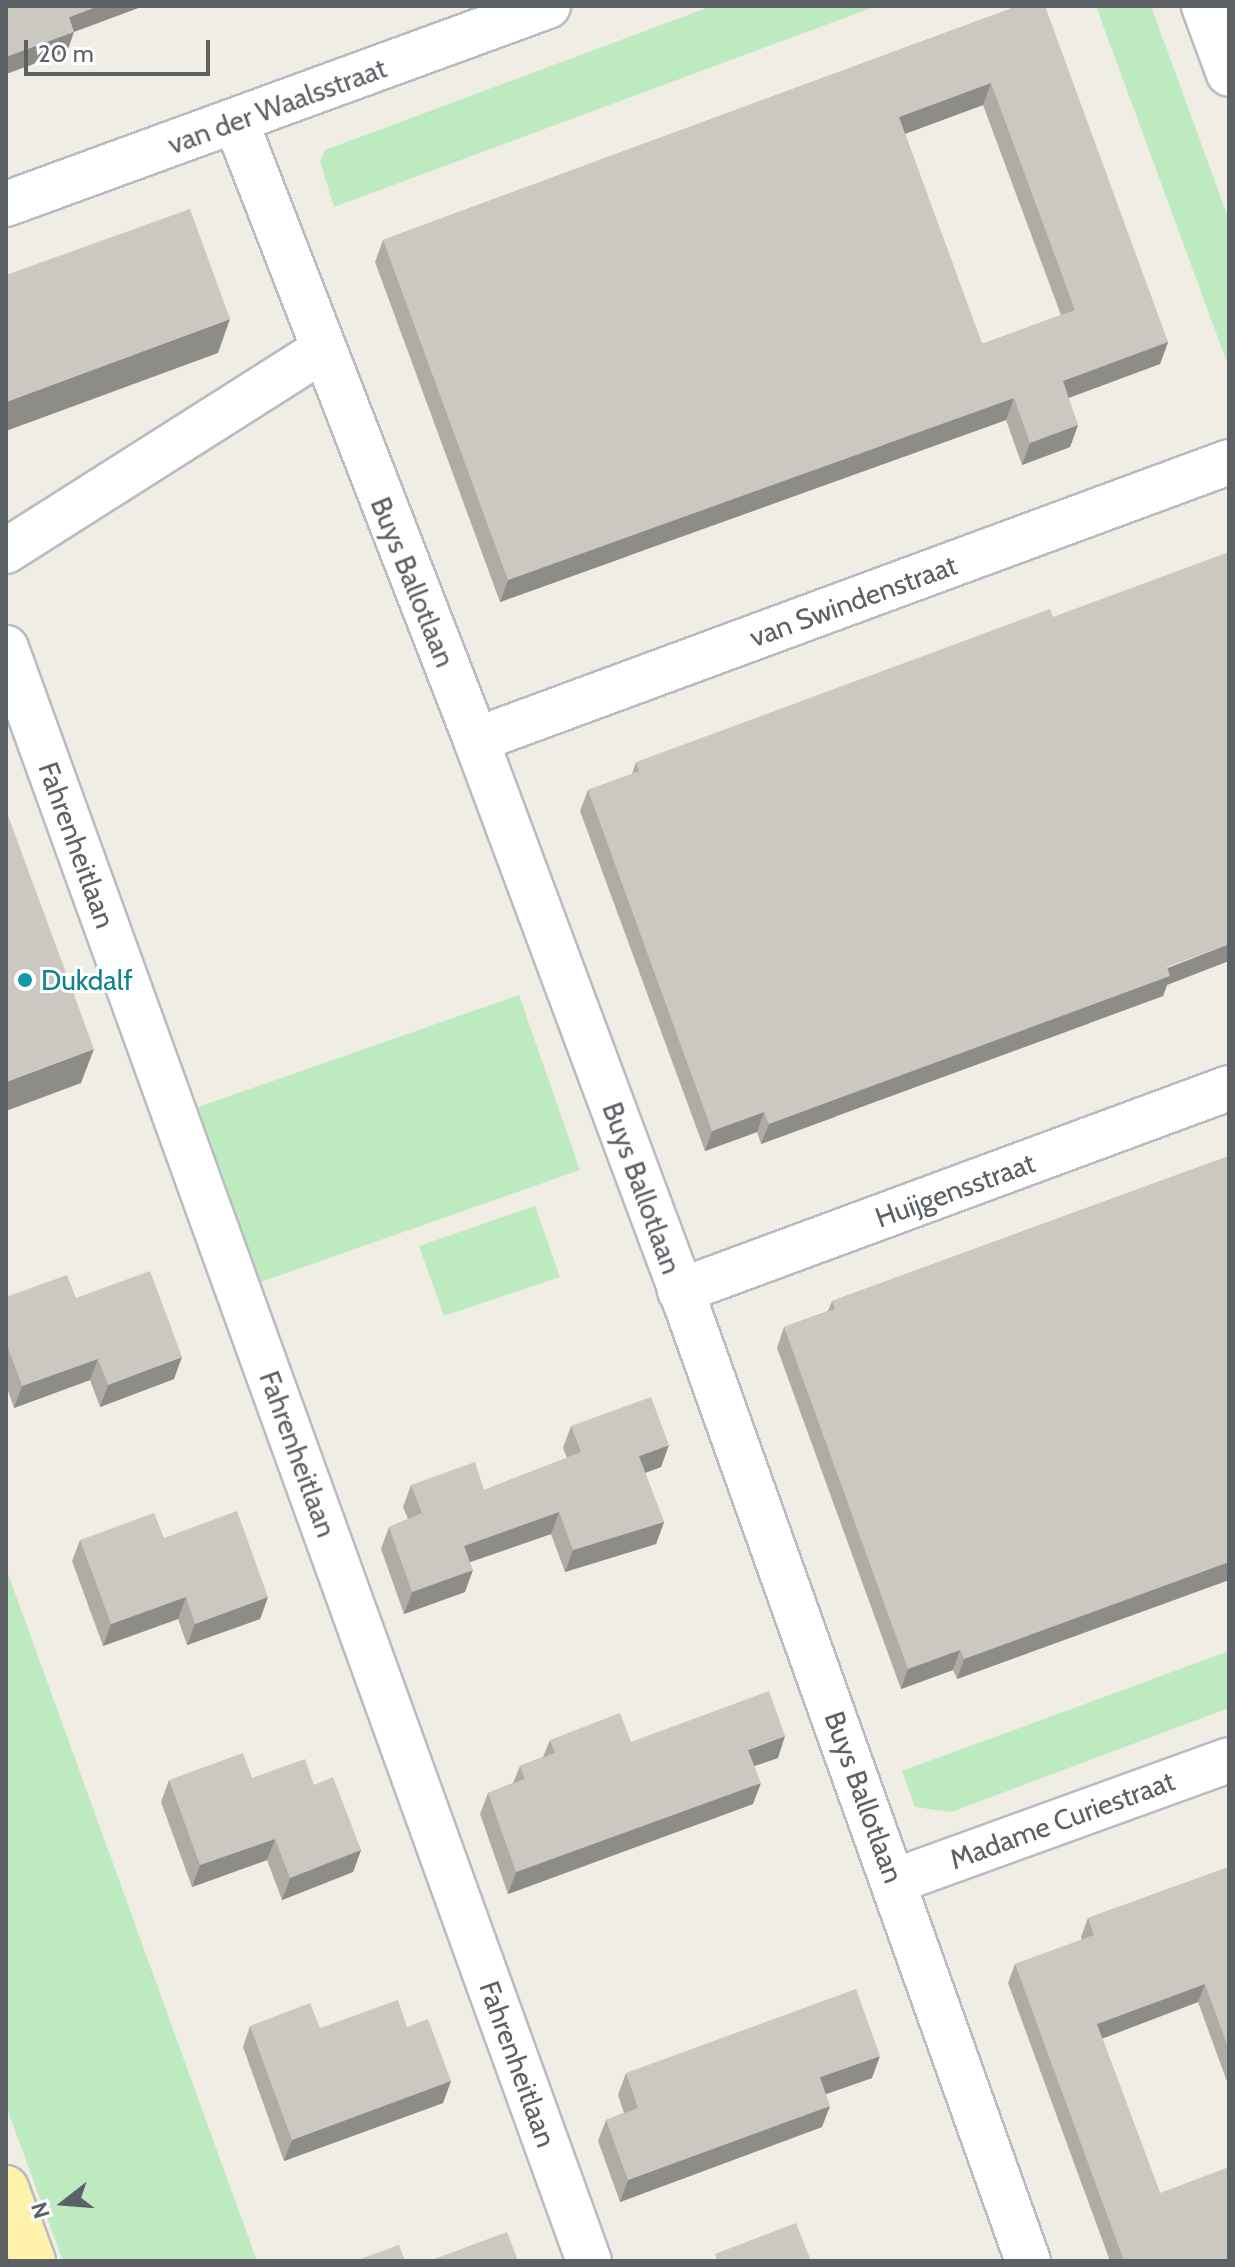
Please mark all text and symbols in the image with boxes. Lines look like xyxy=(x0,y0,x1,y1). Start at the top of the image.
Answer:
scale bar xyxy=(28,24,214,74)
text: 20 m xyxy=(38,39,94,68)
street label: van der Waalsstraat xyxy=(163,51,391,161)
street label: Buys Ballotlaan xyxy=(364,492,462,672)
street label: van Swindenstraat xyxy=(745,548,961,654)
street label: Fahrenheitlaan xyxy=(31,757,123,933)
place label: Dukdalf xyxy=(41,963,133,997)
marker: Dukdalf xyxy=(16,971,34,989)
street label: Buys Ballotlaan xyxy=(595,1098,689,1278)
street label: Huijgensstraat xyxy=(871,1146,1039,1234)
street label: Fahrenheitlaan xyxy=(252,1366,344,1542)
street label: Buys Ballotlaan xyxy=(817,1707,911,1887)
street label: Madame Curiestraat xyxy=(945,1764,1179,1876)
street label: Fahrenheitlaan xyxy=(472,1976,564,2152)
north arrow xyxy=(24,2163,104,2243)
text: N xyxy=(25,2199,56,2222)

